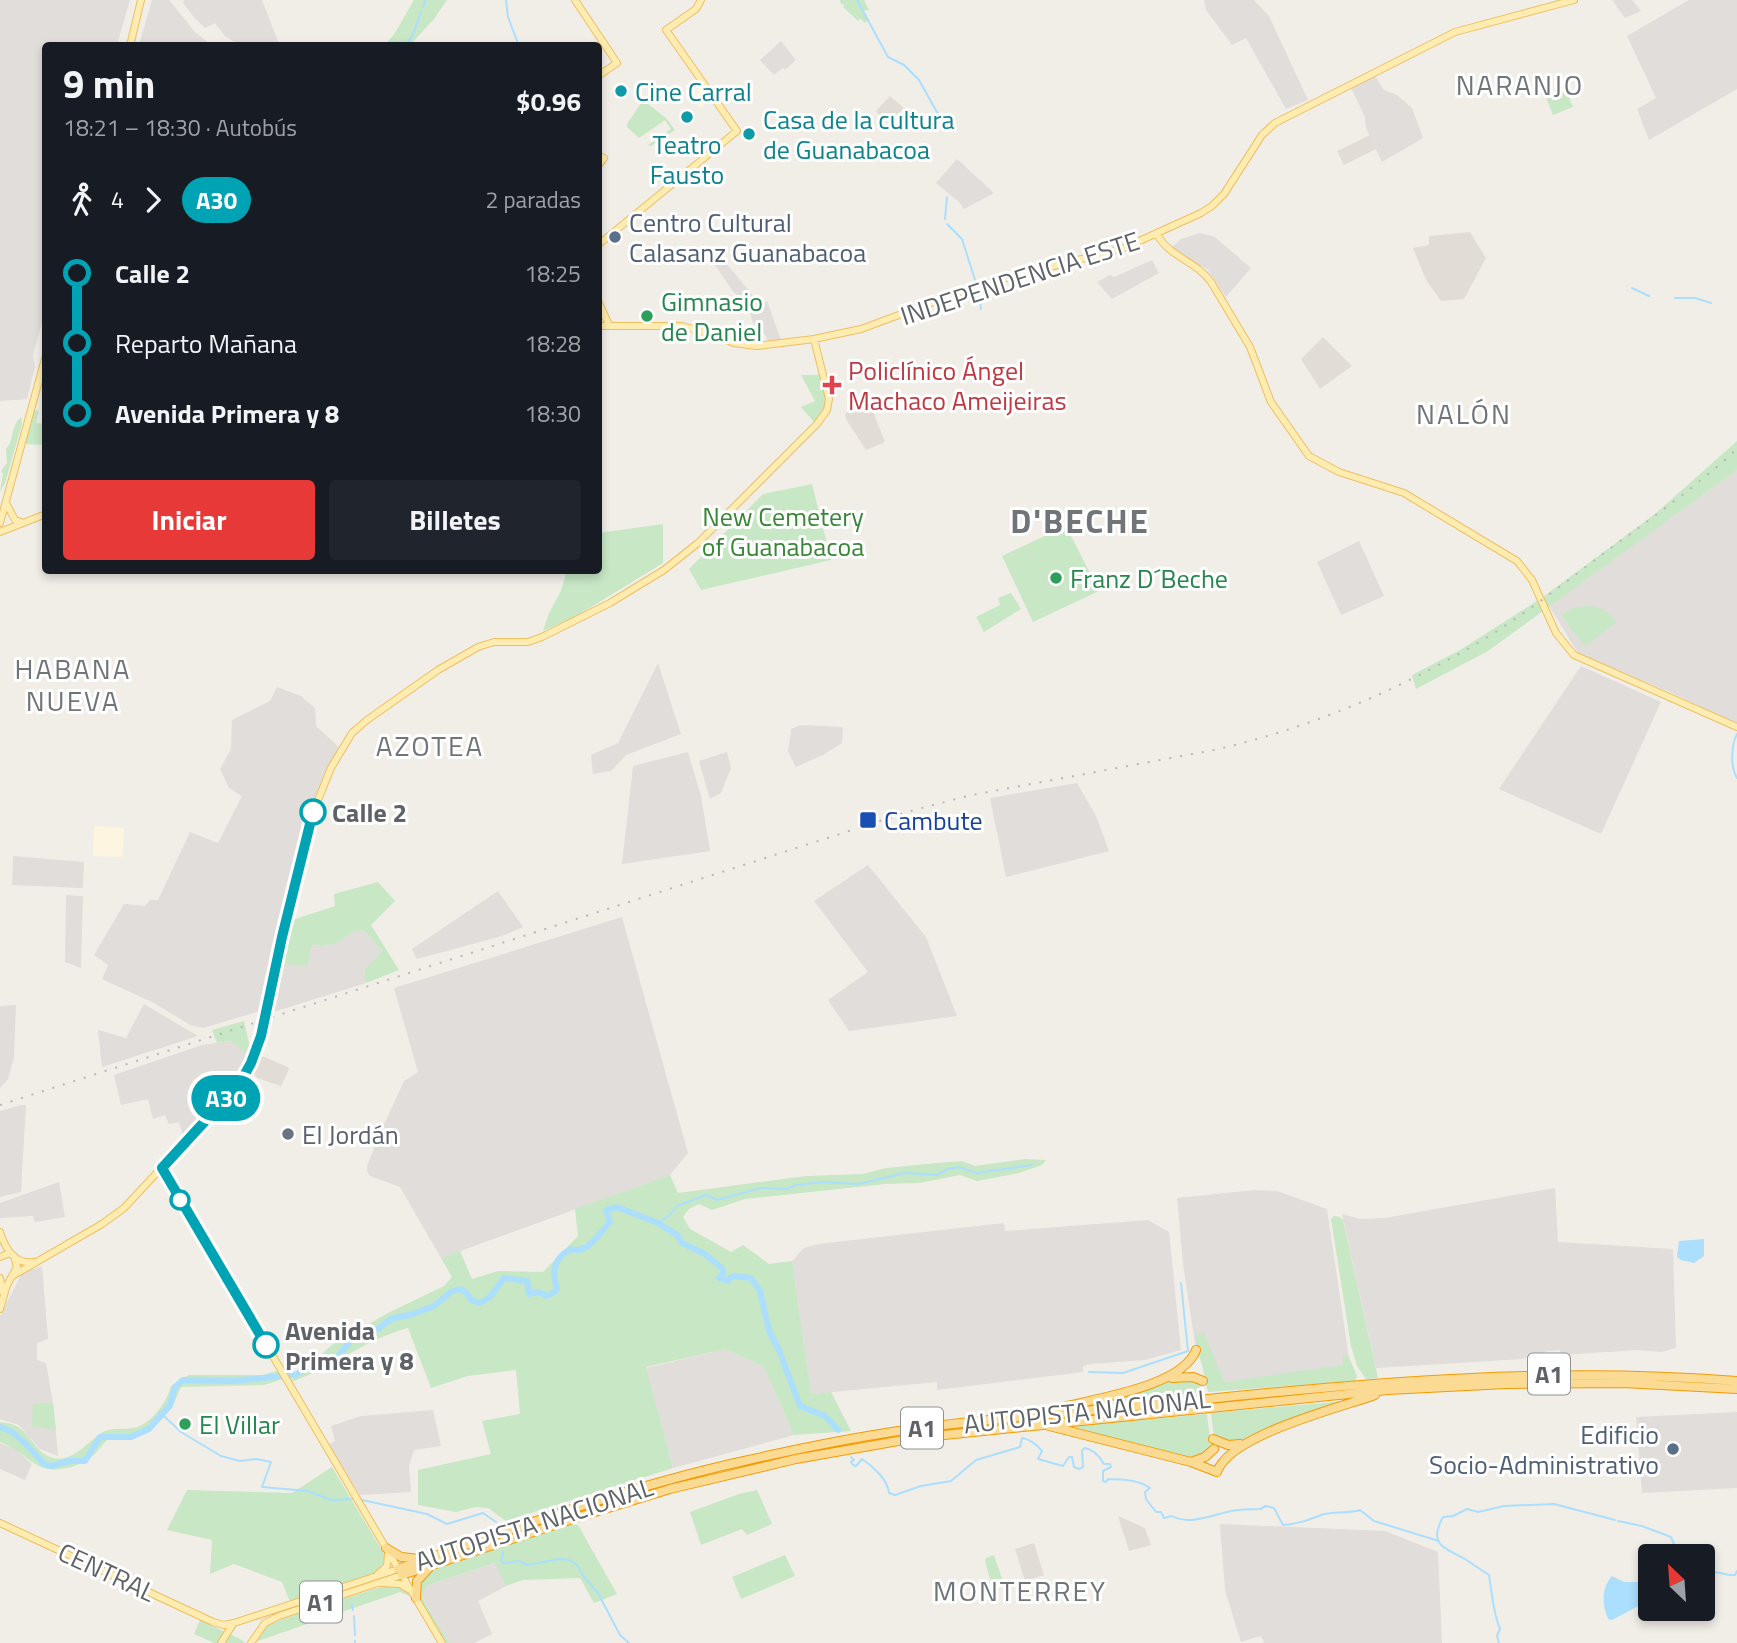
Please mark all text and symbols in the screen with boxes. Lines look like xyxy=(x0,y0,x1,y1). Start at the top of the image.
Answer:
text: 9 min xyxy=(63,55,155,113)
district label: NARANJO xyxy=(1456,63,1584,106)
place label: Cine Carral xyxy=(635,72,752,111)
text: $0.96 xyxy=(516,82,581,121)
marker: Cine Carral xyxy=(613,83,629,99)
place label: Casa de la cultura de Guanabacoa xyxy=(763,100,954,169)
marker: Teatro Fausto xyxy=(679,109,695,125)
text: 18:21 – 18:30 · Autobús xyxy=(63,110,297,145)
place label: Teatro Fausto xyxy=(650,125,724,194)
marker: Casa de la cultura de Guanabacoa xyxy=(741,126,757,142)
icon: walk xyxy=(63,181,101,219)
icon: forward xyxy=(134,181,172,219)
text: 4 xyxy=(111,182,124,217)
text: A30 xyxy=(196,182,237,218)
text: 2 paradas xyxy=(486,182,581,217)
place label: Centro Cultural Calasanz Guanabacoa xyxy=(629,203,866,272)
street label: INDEPENDENCIA ESTE xyxy=(895,221,1145,335)
marker: Centro Cultural Calasanz Guanabacoa xyxy=(607,229,623,245)
text: Calle 2 xyxy=(115,254,190,293)
text: 18:25 xyxy=(524,256,581,291)
place label: Gimnasio de Daniel xyxy=(661,282,763,351)
marker: Gimnasio de Daniel xyxy=(639,308,655,324)
text: Reparto Mañana xyxy=(115,324,297,363)
text: 18:28 xyxy=(524,326,581,361)
place label: Policlínico Ángel Machaco Ameijeiras xyxy=(848,351,1067,420)
marker: Policlínico Ángel Machaco Ameijeiras xyxy=(822,375,842,395)
district label: NALÓN xyxy=(1416,392,1512,435)
text: Avenida Primera y 8 xyxy=(115,394,339,433)
text: 18:30 xyxy=(524,396,581,431)
button: Iniciar xyxy=(63,480,315,560)
button: Billetes xyxy=(329,480,581,560)
district label: D'BECHE xyxy=(1010,496,1150,546)
park label: New Cemetery of Guanabacoa xyxy=(702,497,864,566)
place label: Franz D´Beche xyxy=(1070,559,1228,598)
marker: Franz D´Beche xyxy=(1048,570,1064,586)
district label: HABANA NUEVA xyxy=(15,647,131,722)
district label: AZOTEA xyxy=(376,724,484,767)
place label: Calle 2 xyxy=(332,793,407,832)
marker: Calle 2 xyxy=(300,799,326,825)
place label: Cambute xyxy=(884,801,983,840)
marker: Cambute xyxy=(858,810,878,830)
line badge: A30 xyxy=(186,1075,266,1121)
text: A30 xyxy=(205,1080,247,1116)
place label: El Jordán xyxy=(302,1115,399,1154)
marker: El Jordán xyxy=(280,1126,296,1142)
unlabelled marker xyxy=(170,1190,190,1210)
place label: Avenida Primera y 8 xyxy=(285,1311,414,1380)
marker: Avenida Primera y 8 xyxy=(253,1332,279,1358)
road number: A1 xyxy=(1528,1354,1570,1394)
street label: AUTOPISTA NACIONAL xyxy=(962,1379,1213,1443)
place label: El Villar xyxy=(199,1405,280,1444)
road number: A1 xyxy=(901,1408,943,1448)
place label: Edificio Socio-Administrativo xyxy=(1429,1415,1659,1484)
marker: El Villar xyxy=(177,1416,193,1432)
marker: Edificio Socio-Administrativo xyxy=(1665,1441,1681,1457)
street label: AUTOPISTA NACIONAL xyxy=(410,1467,658,1581)
street label: CENTRAL xyxy=(52,1532,163,1612)
north arrow xyxy=(1638,1544,1715,1620)
map controls xyxy=(1638,1544,1715,1621)
district label: MONTERREY xyxy=(933,1569,1107,1612)
road number: A1 xyxy=(300,1582,342,1622)

